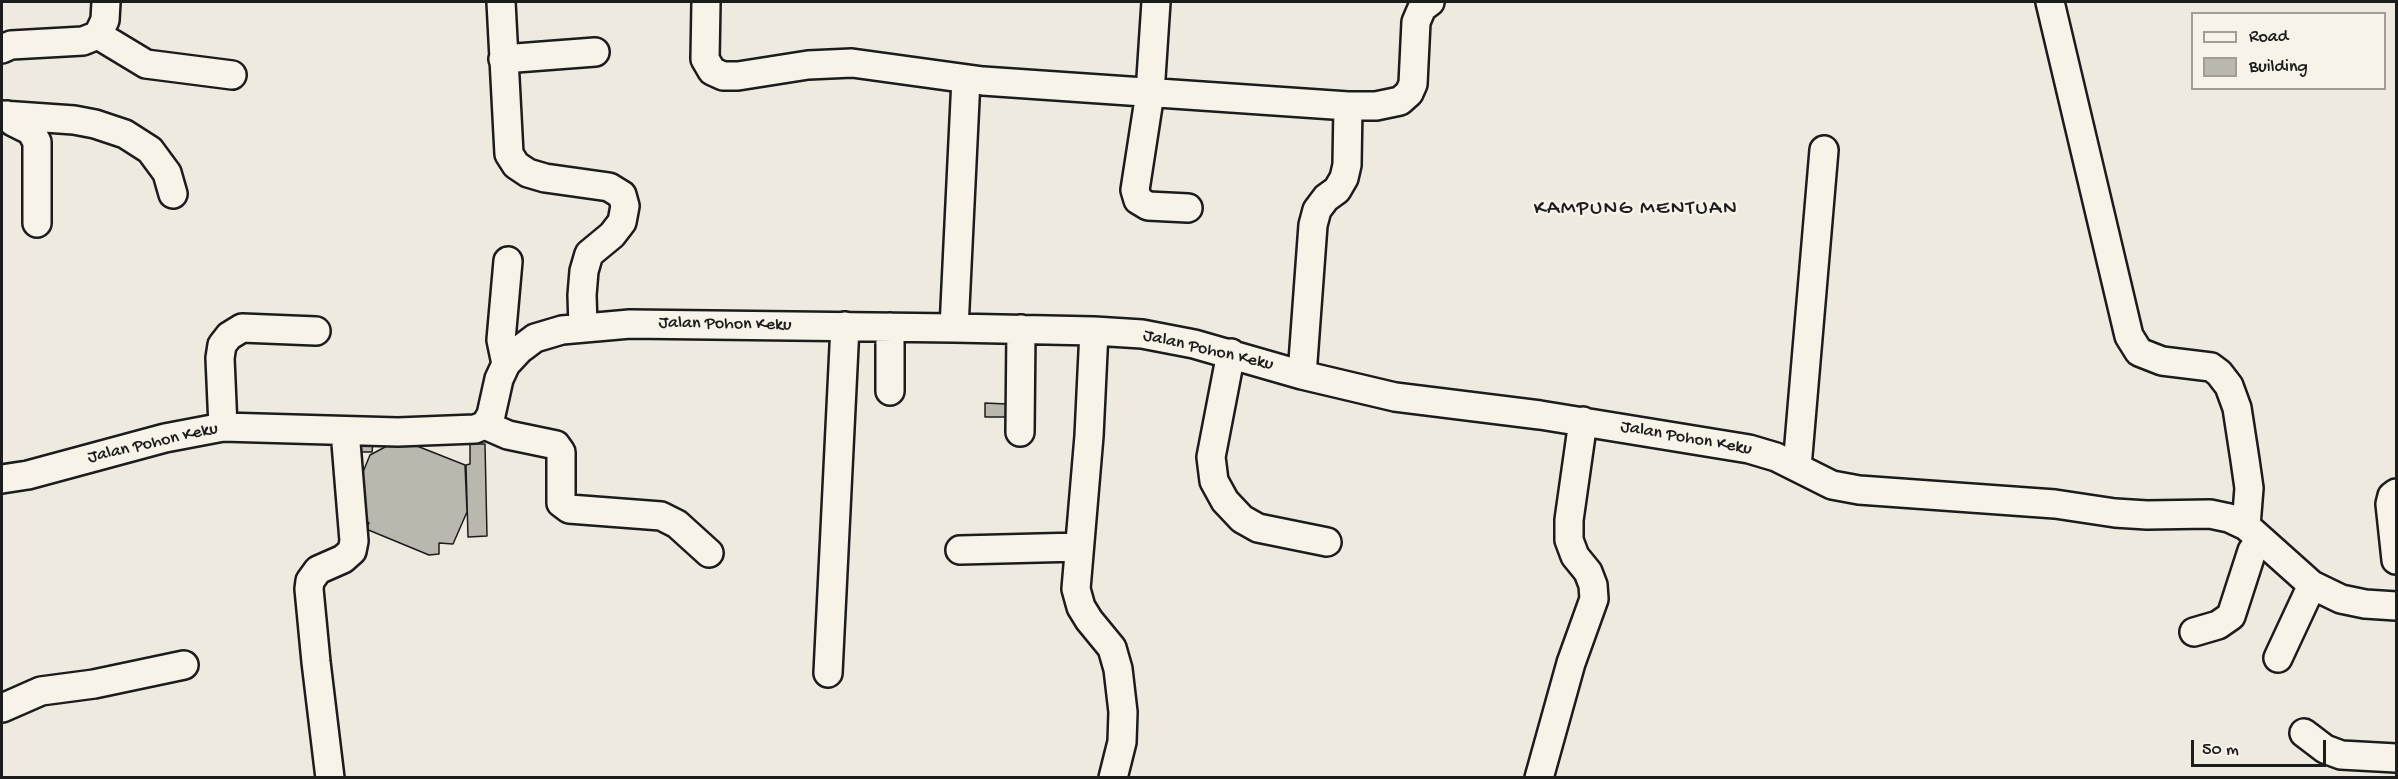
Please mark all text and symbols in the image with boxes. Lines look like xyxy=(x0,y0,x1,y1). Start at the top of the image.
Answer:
legend xyxy=(2191,12,2386,90)
text: Road xyxy=(2249,27,2288,48)
text: Building xyxy=(2249,57,2308,78)
district label: KAMPUNG MENTUAN xyxy=(1534,197,1738,223)
street label: Jalan Pohon Keku xyxy=(658,313,792,337)
street label: Jalan Pohon Keku xyxy=(1141,326,1275,376)
street label: Jalan Pohon Keku xyxy=(1619,417,1753,461)
street label: Jalan Pohon Keku xyxy=(86,419,220,469)
scale bar xyxy=(2194,728,2329,766)
text: 50 m xyxy=(2202,740,2239,761)

